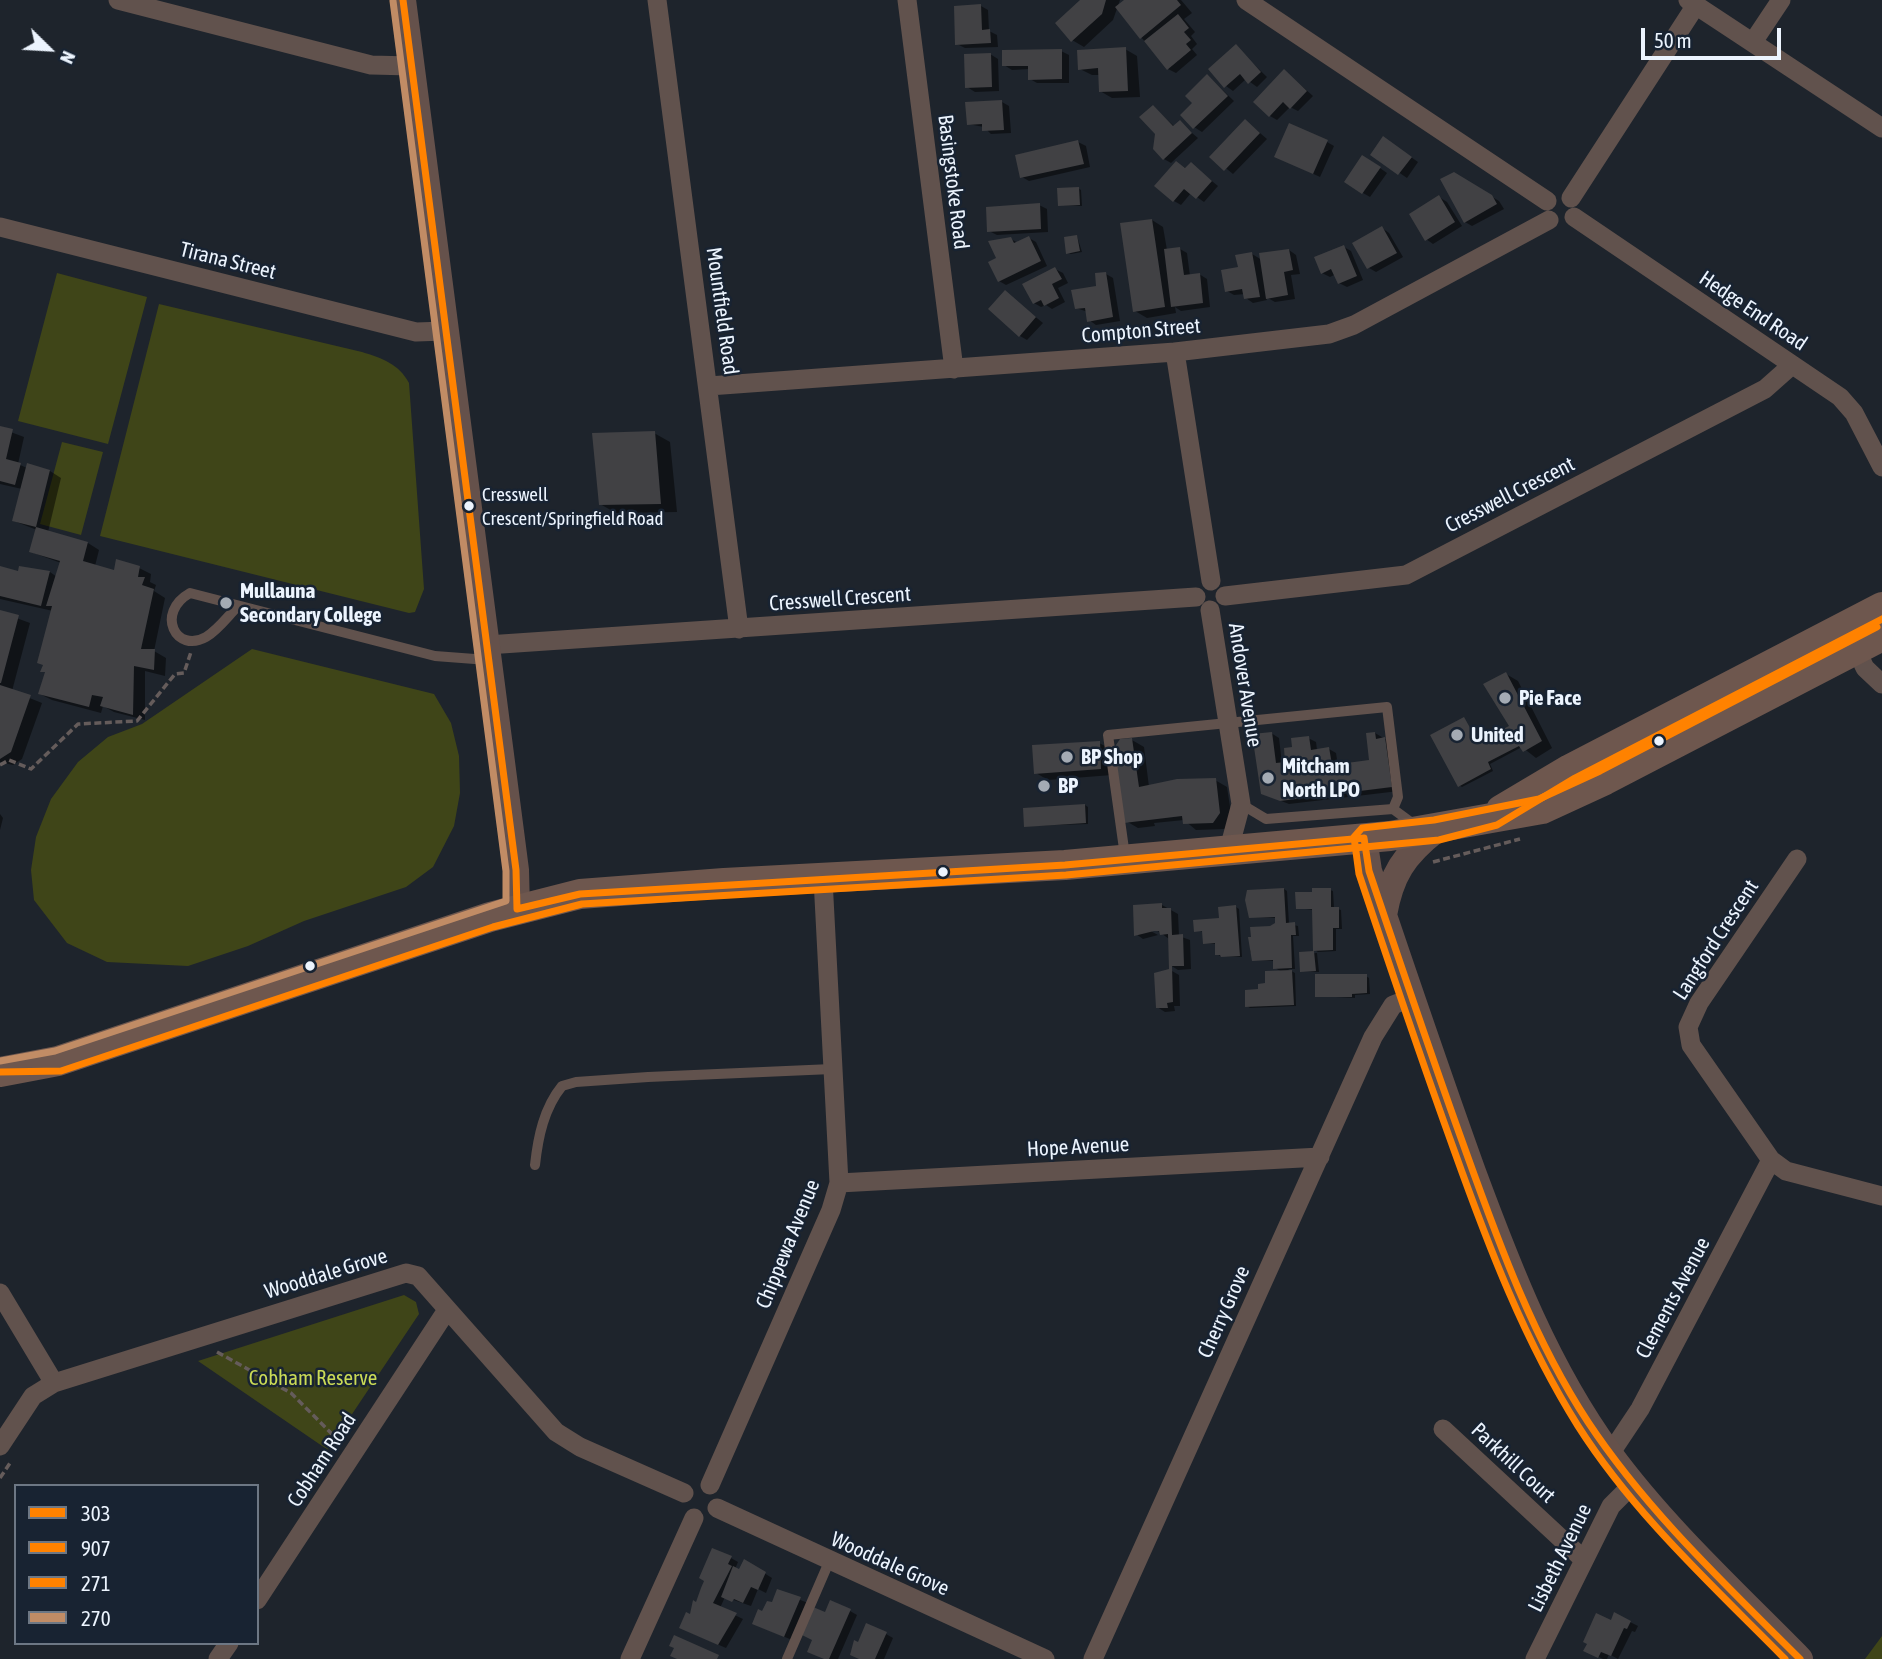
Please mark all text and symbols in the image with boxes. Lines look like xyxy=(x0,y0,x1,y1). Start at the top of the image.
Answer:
north arrow xyxy=(14,14,84,84)
scale bar xyxy=(1644,14,1784,58)
text: 50 m xyxy=(1654,28,1692,52)
text: N xyxy=(56,48,81,67)
street label: Basingstoke Road xyxy=(932,113,974,251)
street label: Tirana Street xyxy=(177,237,279,285)
street label: Mountfield Road xyxy=(701,245,743,377)
street label: Hedge End Road xyxy=(1694,266,1812,356)
street label: Compton Street xyxy=(1081,313,1201,349)
street label: Cresswell Crescent xyxy=(1441,452,1579,538)
place label: Cresswell Crescent/Springfield Road xyxy=(482,484,664,528)
marker: Cresswell Crescent/Springfield Road xyxy=(462,499,476,513)
place label: Mullauna Secondary College xyxy=(240,578,381,628)
street label: Cresswell Crescent xyxy=(768,581,912,617)
marker: Mullauna Secondary College xyxy=(218,595,234,611)
street label: Andover Avenue xyxy=(1223,621,1267,749)
place label: Pie Face xyxy=(1519,685,1581,711)
marker: Pie Face xyxy=(1497,690,1513,706)
place label: United xyxy=(1471,722,1524,748)
marker: United xyxy=(1449,727,1465,743)
unlabelled marker xyxy=(1652,734,1666,748)
place label: BP Shop xyxy=(1081,744,1143,770)
marker: BP Shop xyxy=(1059,749,1075,765)
place label: Mitcham North LPO xyxy=(1282,753,1360,803)
marker: Mitcham North LPO xyxy=(1260,770,1276,786)
place label: BP xyxy=(1058,773,1078,799)
marker: BP xyxy=(1036,778,1052,794)
unlabelled marker xyxy=(936,865,950,879)
street label: Langford Crescent xyxy=(1668,875,1764,1005)
unlabelled marker xyxy=(303,959,317,973)
street label: Hope Avenue xyxy=(1026,1132,1130,1162)
street label: Chippewa Avenue xyxy=(751,1176,825,1312)
street label: Clements Avenue xyxy=(1631,1233,1715,1363)
street label: Wooddale Grove xyxy=(262,1243,390,1305)
street label: Cherry Grove xyxy=(1193,1262,1255,1362)
park label: Cobham Reserve xyxy=(249,1365,377,1391)
street label: Cobham Road xyxy=(282,1408,362,1512)
street label: Parkhill Court xyxy=(1466,1418,1560,1508)
legend xyxy=(14,1484,259,1645)
street label: Lisbeth Avenue xyxy=(1523,1500,1597,1616)
text: 303 xyxy=(81,1501,111,1525)
street label: Wooddale Grove xyxy=(827,1527,953,1601)
text: 907 xyxy=(81,1536,111,1560)
text: 271 xyxy=(81,1571,111,1595)
text: 270 xyxy=(81,1606,111,1630)

